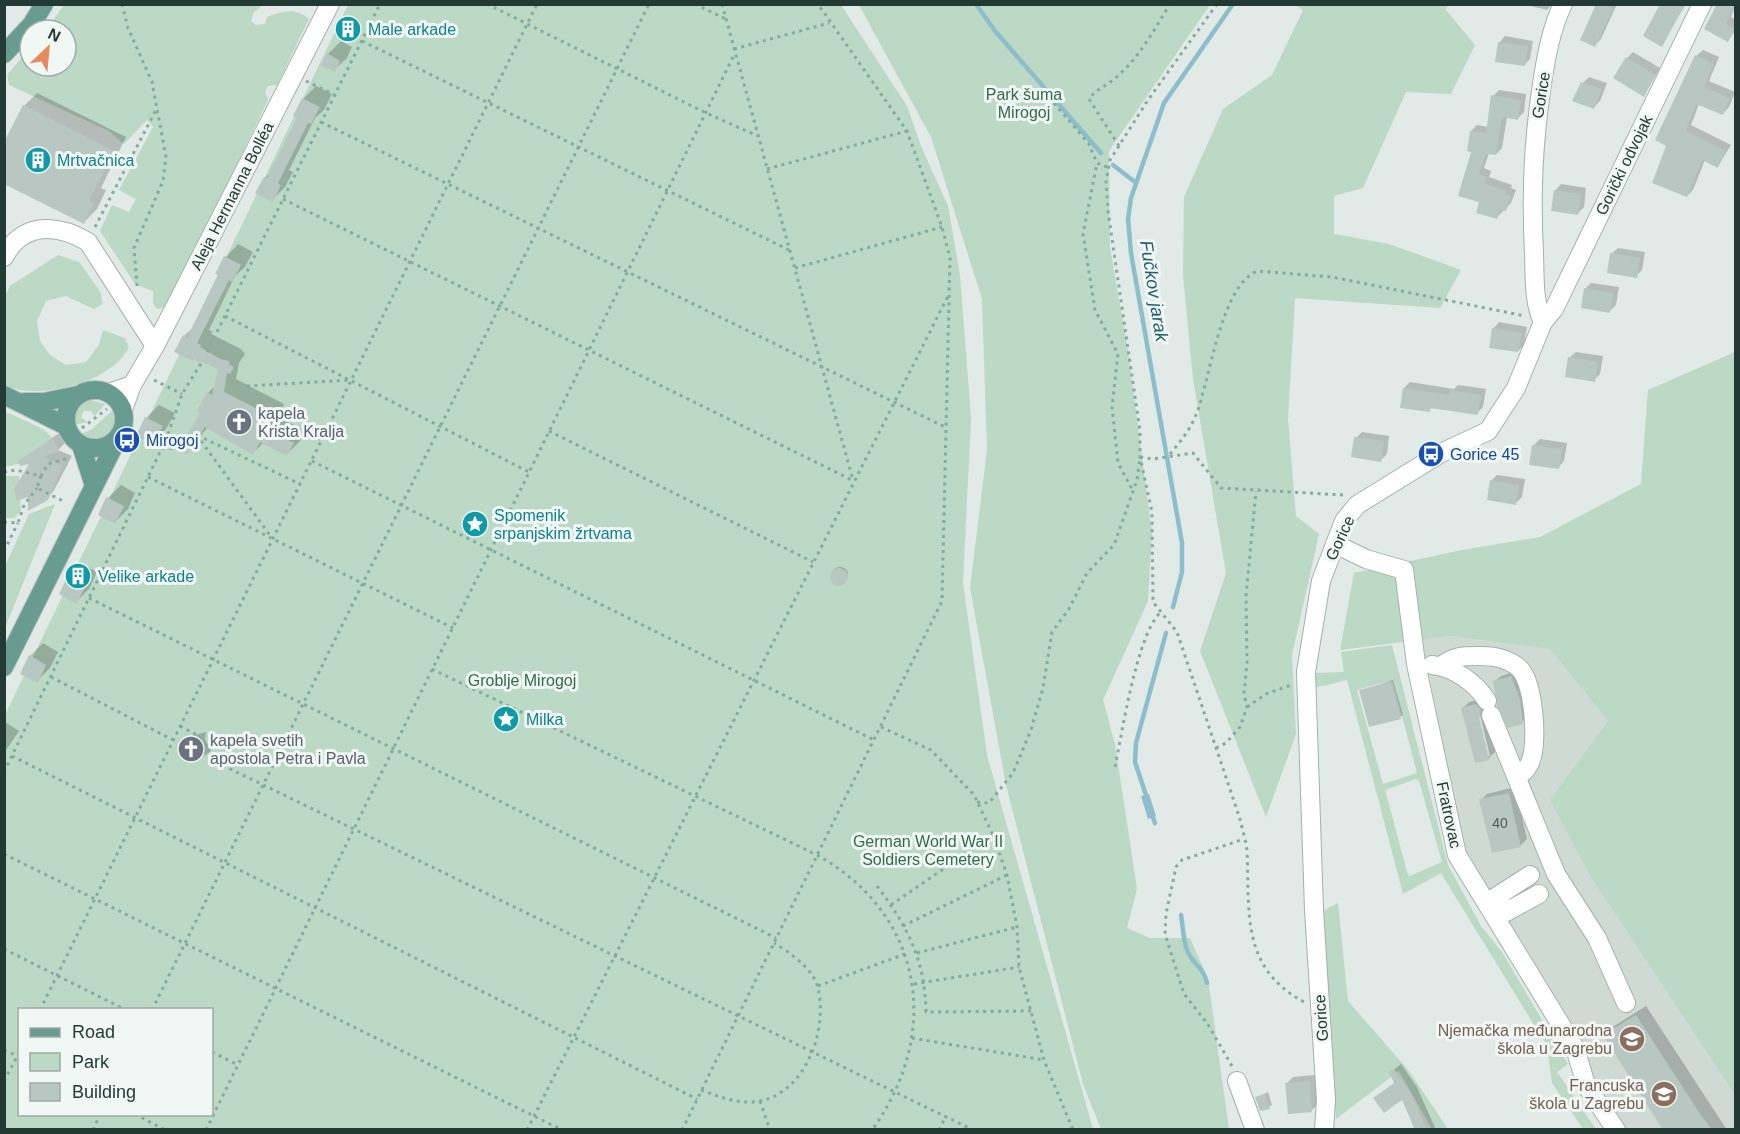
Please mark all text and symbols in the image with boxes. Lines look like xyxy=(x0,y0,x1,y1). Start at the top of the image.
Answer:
building icon: Male arkade xyxy=(333,14,363,44)
north arrow xyxy=(18,18,78,78)
place label: Male arkade xyxy=(368,21,456,38)
text: N xyxy=(45,25,63,45)
street label: Gorice xyxy=(1529,70,1553,120)
park label: Park šuma Mirogoj xyxy=(986,86,1062,121)
street label: Gorički odvojak xyxy=(1592,111,1656,218)
street label: Aleja Hermanna Bolléa xyxy=(187,119,277,273)
building icon: Mrtvačnica xyxy=(23,145,53,175)
place label: Mrtvačnica xyxy=(57,152,134,169)
water label: Fučkov jarak xyxy=(1136,239,1172,344)
place label: kapela Krista Kralja xyxy=(258,405,344,440)
church icon: kapela Krista Kralja xyxy=(224,407,254,437)
bus stop icon: Mirogoj xyxy=(112,425,142,455)
place label: Mirogoj xyxy=(146,432,198,449)
bus stop icon: Gorice 45 xyxy=(1416,439,1446,469)
place label: Gorice 45 xyxy=(1450,446,1519,463)
place label: Spomenik srpanjskim žrtvama xyxy=(494,507,632,542)
place icon: Spomenik srpanjskim žrtvama xyxy=(460,509,490,539)
street label: Gorice xyxy=(1322,513,1358,563)
building icon: Velike arkade xyxy=(63,561,93,591)
place label: Velike arkade xyxy=(98,568,194,585)
park label: Groblje Mirogoj xyxy=(468,672,576,689)
place icon: Milka xyxy=(491,704,521,734)
place label: Milka xyxy=(526,711,563,728)
place label: kapela svetih apostola Petra i Pavla xyxy=(210,732,366,767)
church icon: kapela svetih apostola Petra i Pavla xyxy=(176,734,206,764)
street label: Fratrovac xyxy=(1434,780,1464,850)
house number: 40 xyxy=(1492,815,1508,831)
park label: German World War II Soldiers Cemetery xyxy=(853,833,1003,868)
street label: Gorice xyxy=(1311,994,1331,1042)
legend xyxy=(18,1008,213,1116)
text: Road xyxy=(72,1022,115,1042)
place label: Njemačka međunarodna škola u Zagrebu xyxy=(1438,1022,1612,1057)
school or university icon: Njemačka međunarodna škola u Zagrebu xyxy=(1617,1024,1647,1054)
text: Park xyxy=(72,1052,110,1072)
place label: Francuska škola u Zagrebu xyxy=(1529,1077,1644,1112)
school or university icon: Francuska škola u Zagrebu xyxy=(1649,1079,1679,1109)
text: Building xyxy=(72,1082,136,1102)

